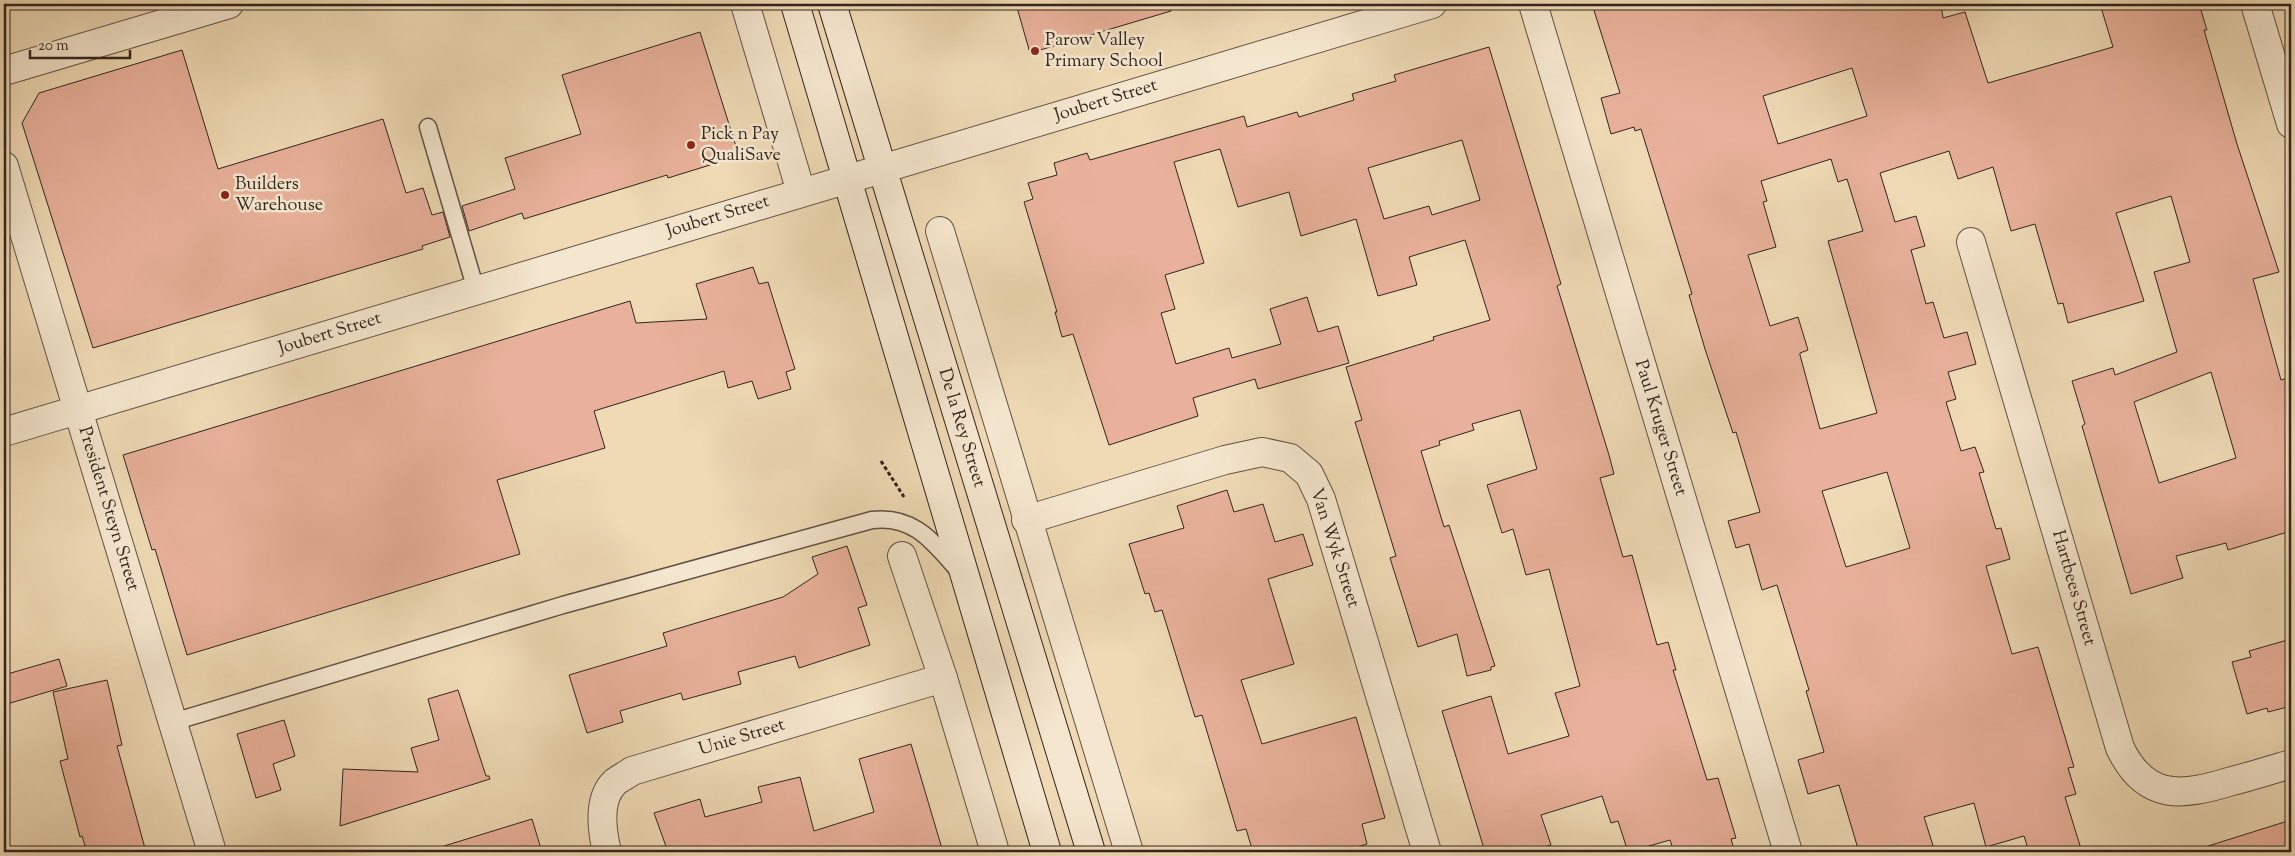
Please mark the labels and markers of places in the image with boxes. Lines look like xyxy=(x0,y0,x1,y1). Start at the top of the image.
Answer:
place label: Parow Valley Primary School xyxy=(1045,28,1163,75)
marker: Parow Valley Primary School xyxy=(1029,45,1041,57)
place label: Pick n Pay QualiSave xyxy=(701,122,781,169)
marker: Pick n Pay QualiSave xyxy=(685,139,697,151)
place label: Builders Warehouse xyxy=(235,172,323,219)
marker: Builders Warehouse xyxy=(219,189,231,201)

